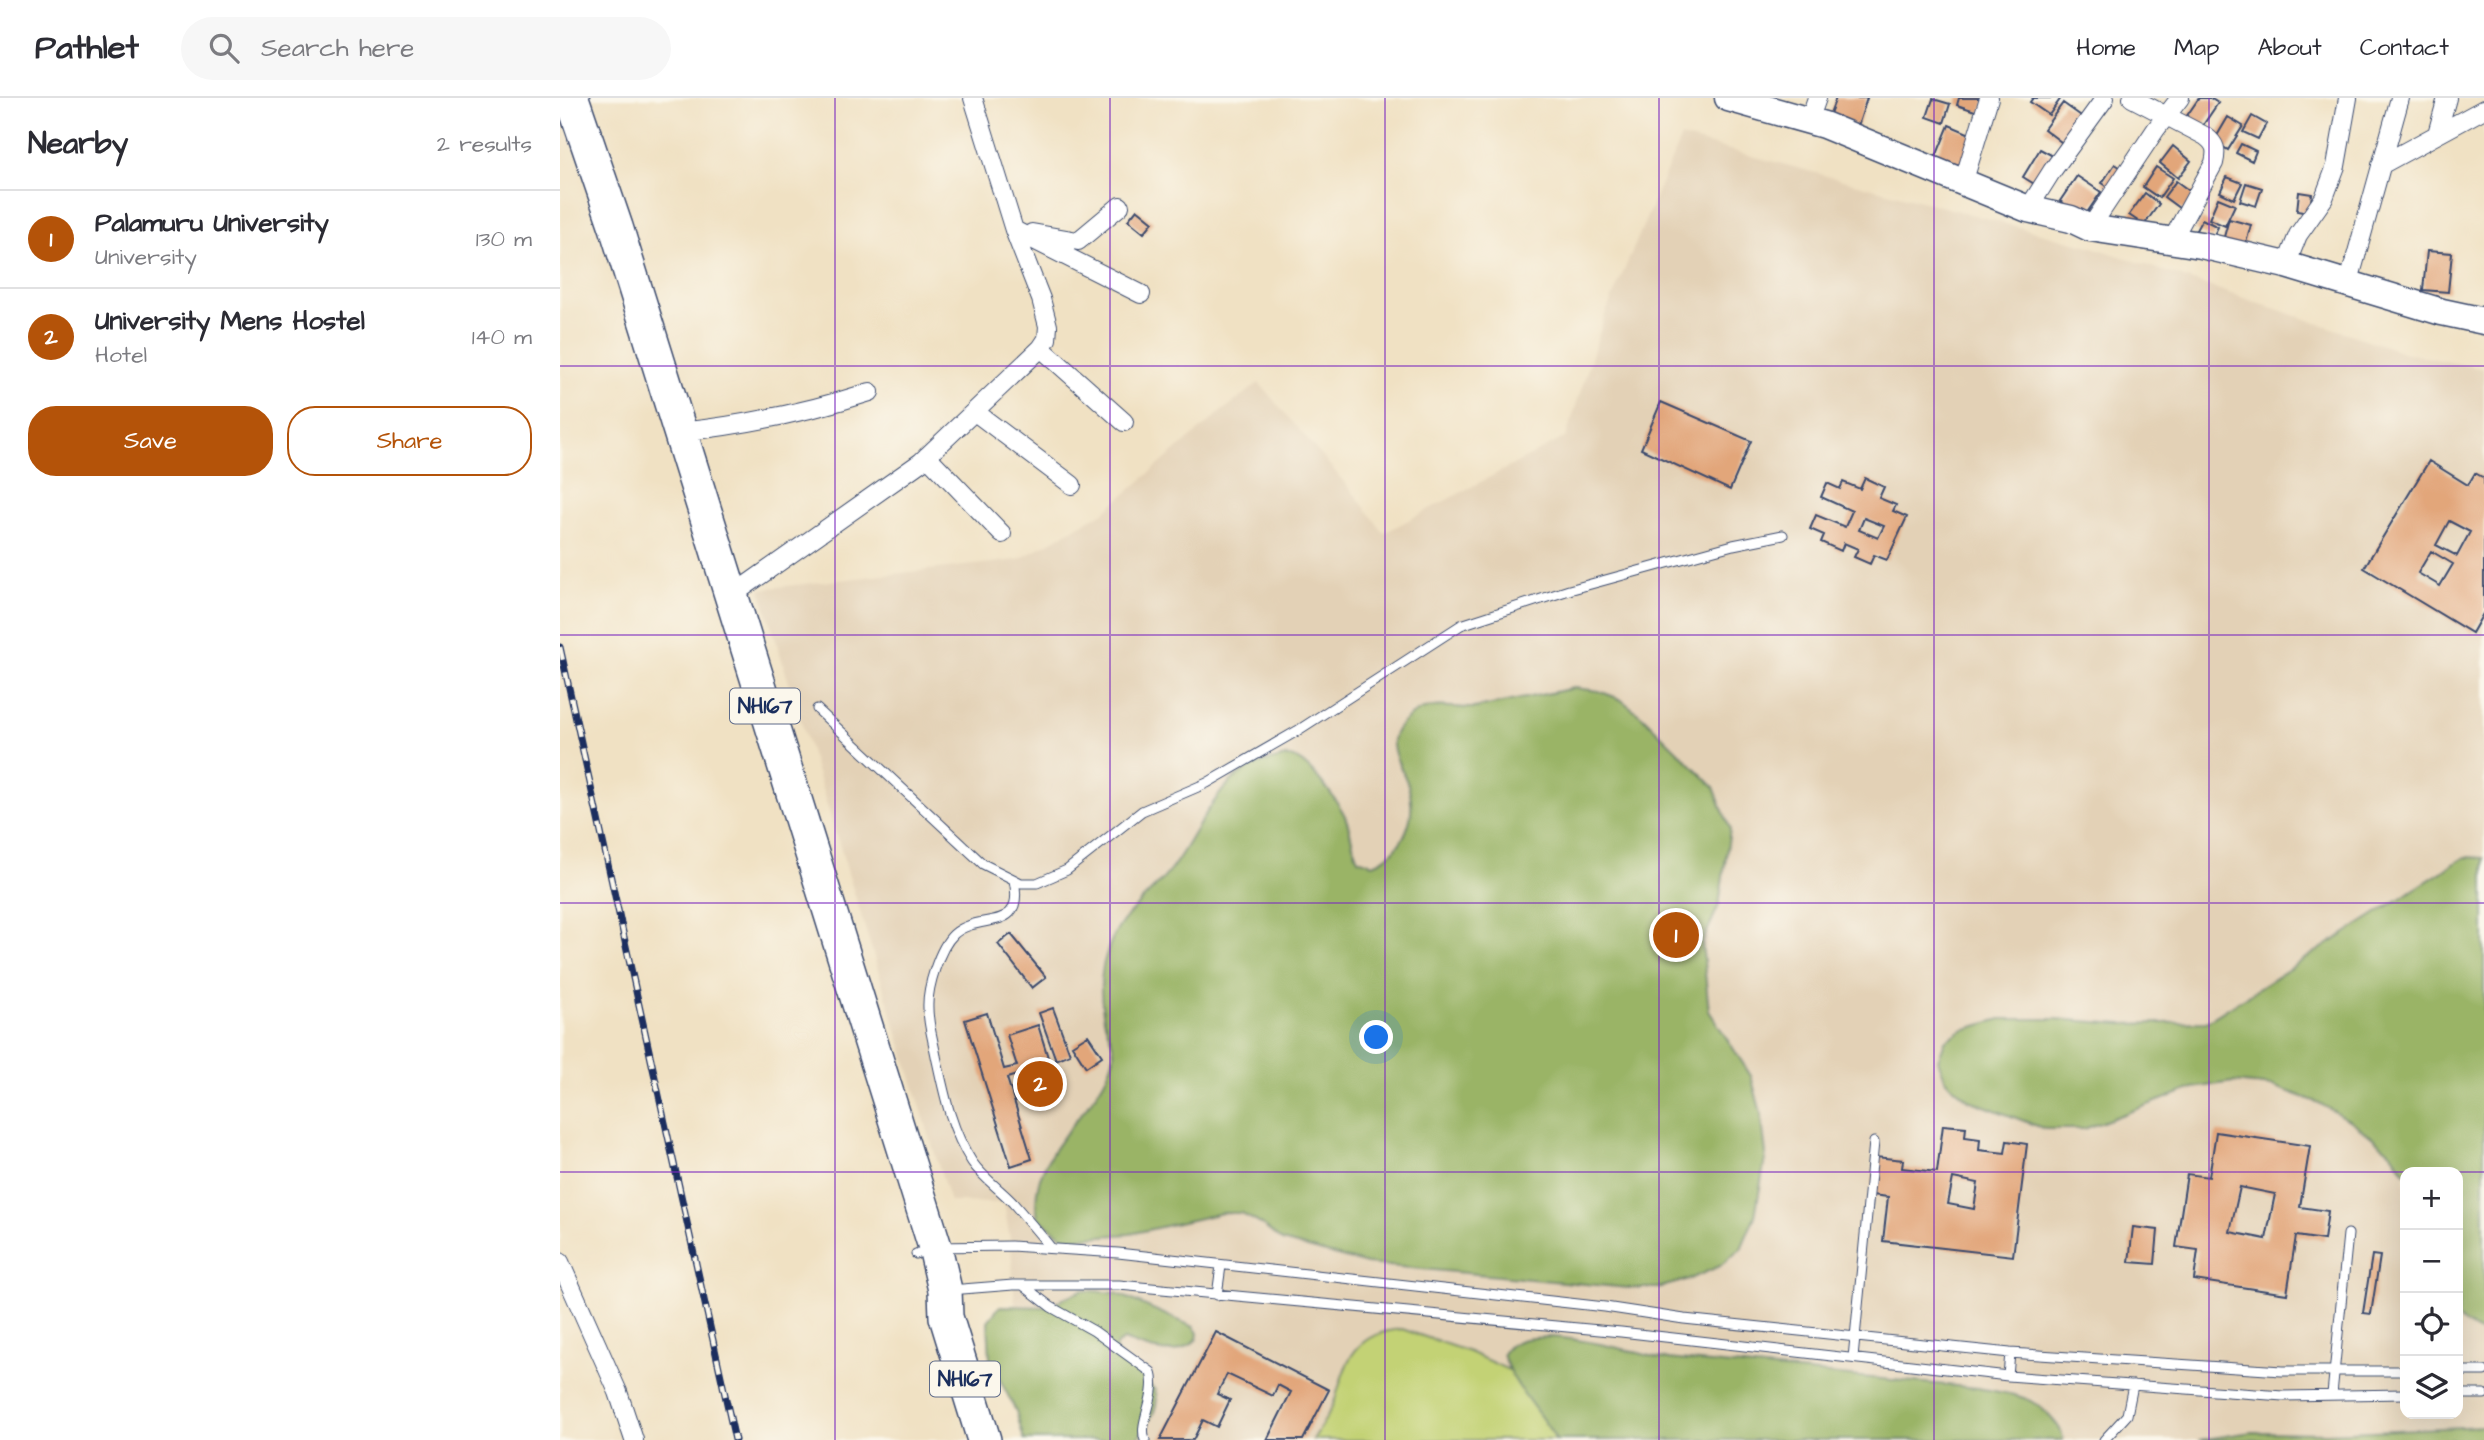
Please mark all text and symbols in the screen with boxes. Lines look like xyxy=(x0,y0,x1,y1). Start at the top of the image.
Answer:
search box xyxy=(181,17,671,80)
text: Pathlet xyxy=(35,25,139,71)
icon: search xyxy=(205,29,243,67)
text: Search here xyxy=(261,30,414,66)
text: Home xyxy=(2076,31,2136,65)
text: Map xyxy=(2174,31,2219,65)
text: About xyxy=(2257,31,2322,65)
text: Contact xyxy=(2360,31,2449,65)
text: Nearby xyxy=(28,123,128,165)
text: 2 results xyxy=(437,128,532,160)
text: Palamuru University xyxy=(95,205,329,241)
text: 1 xyxy=(50,223,52,255)
text: 130 m xyxy=(476,223,532,255)
text: University xyxy=(95,241,197,273)
text: University Mens Hostel xyxy=(95,303,365,339)
text: 2 xyxy=(44,321,58,353)
text: 140 m xyxy=(472,321,532,353)
text: Hotel xyxy=(95,339,147,371)
button: Save xyxy=(28,406,273,476)
button: Share xyxy=(287,406,532,476)
road number: NH167 xyxy=(730,688,800,724)
pin: 1 xyxy=(1653,909,1699,961)
your location xyxy=(1359,1020,1393,1054)
pin: 2 xyxy=(1017,1058,1063,1110)
map controls xyxy=(2400,1167,2463,1419)
button: + xyxy=(2400,1167,2463,1230)
button: − xyxy=(2400,1230,2463,1293)
button: locate xyxy=(2400,1293,2463,1356)
button: layers xyxy=(2400,1356,2463,1419)
road number: NH167 xyxy=(930,1362,1000,1396)

